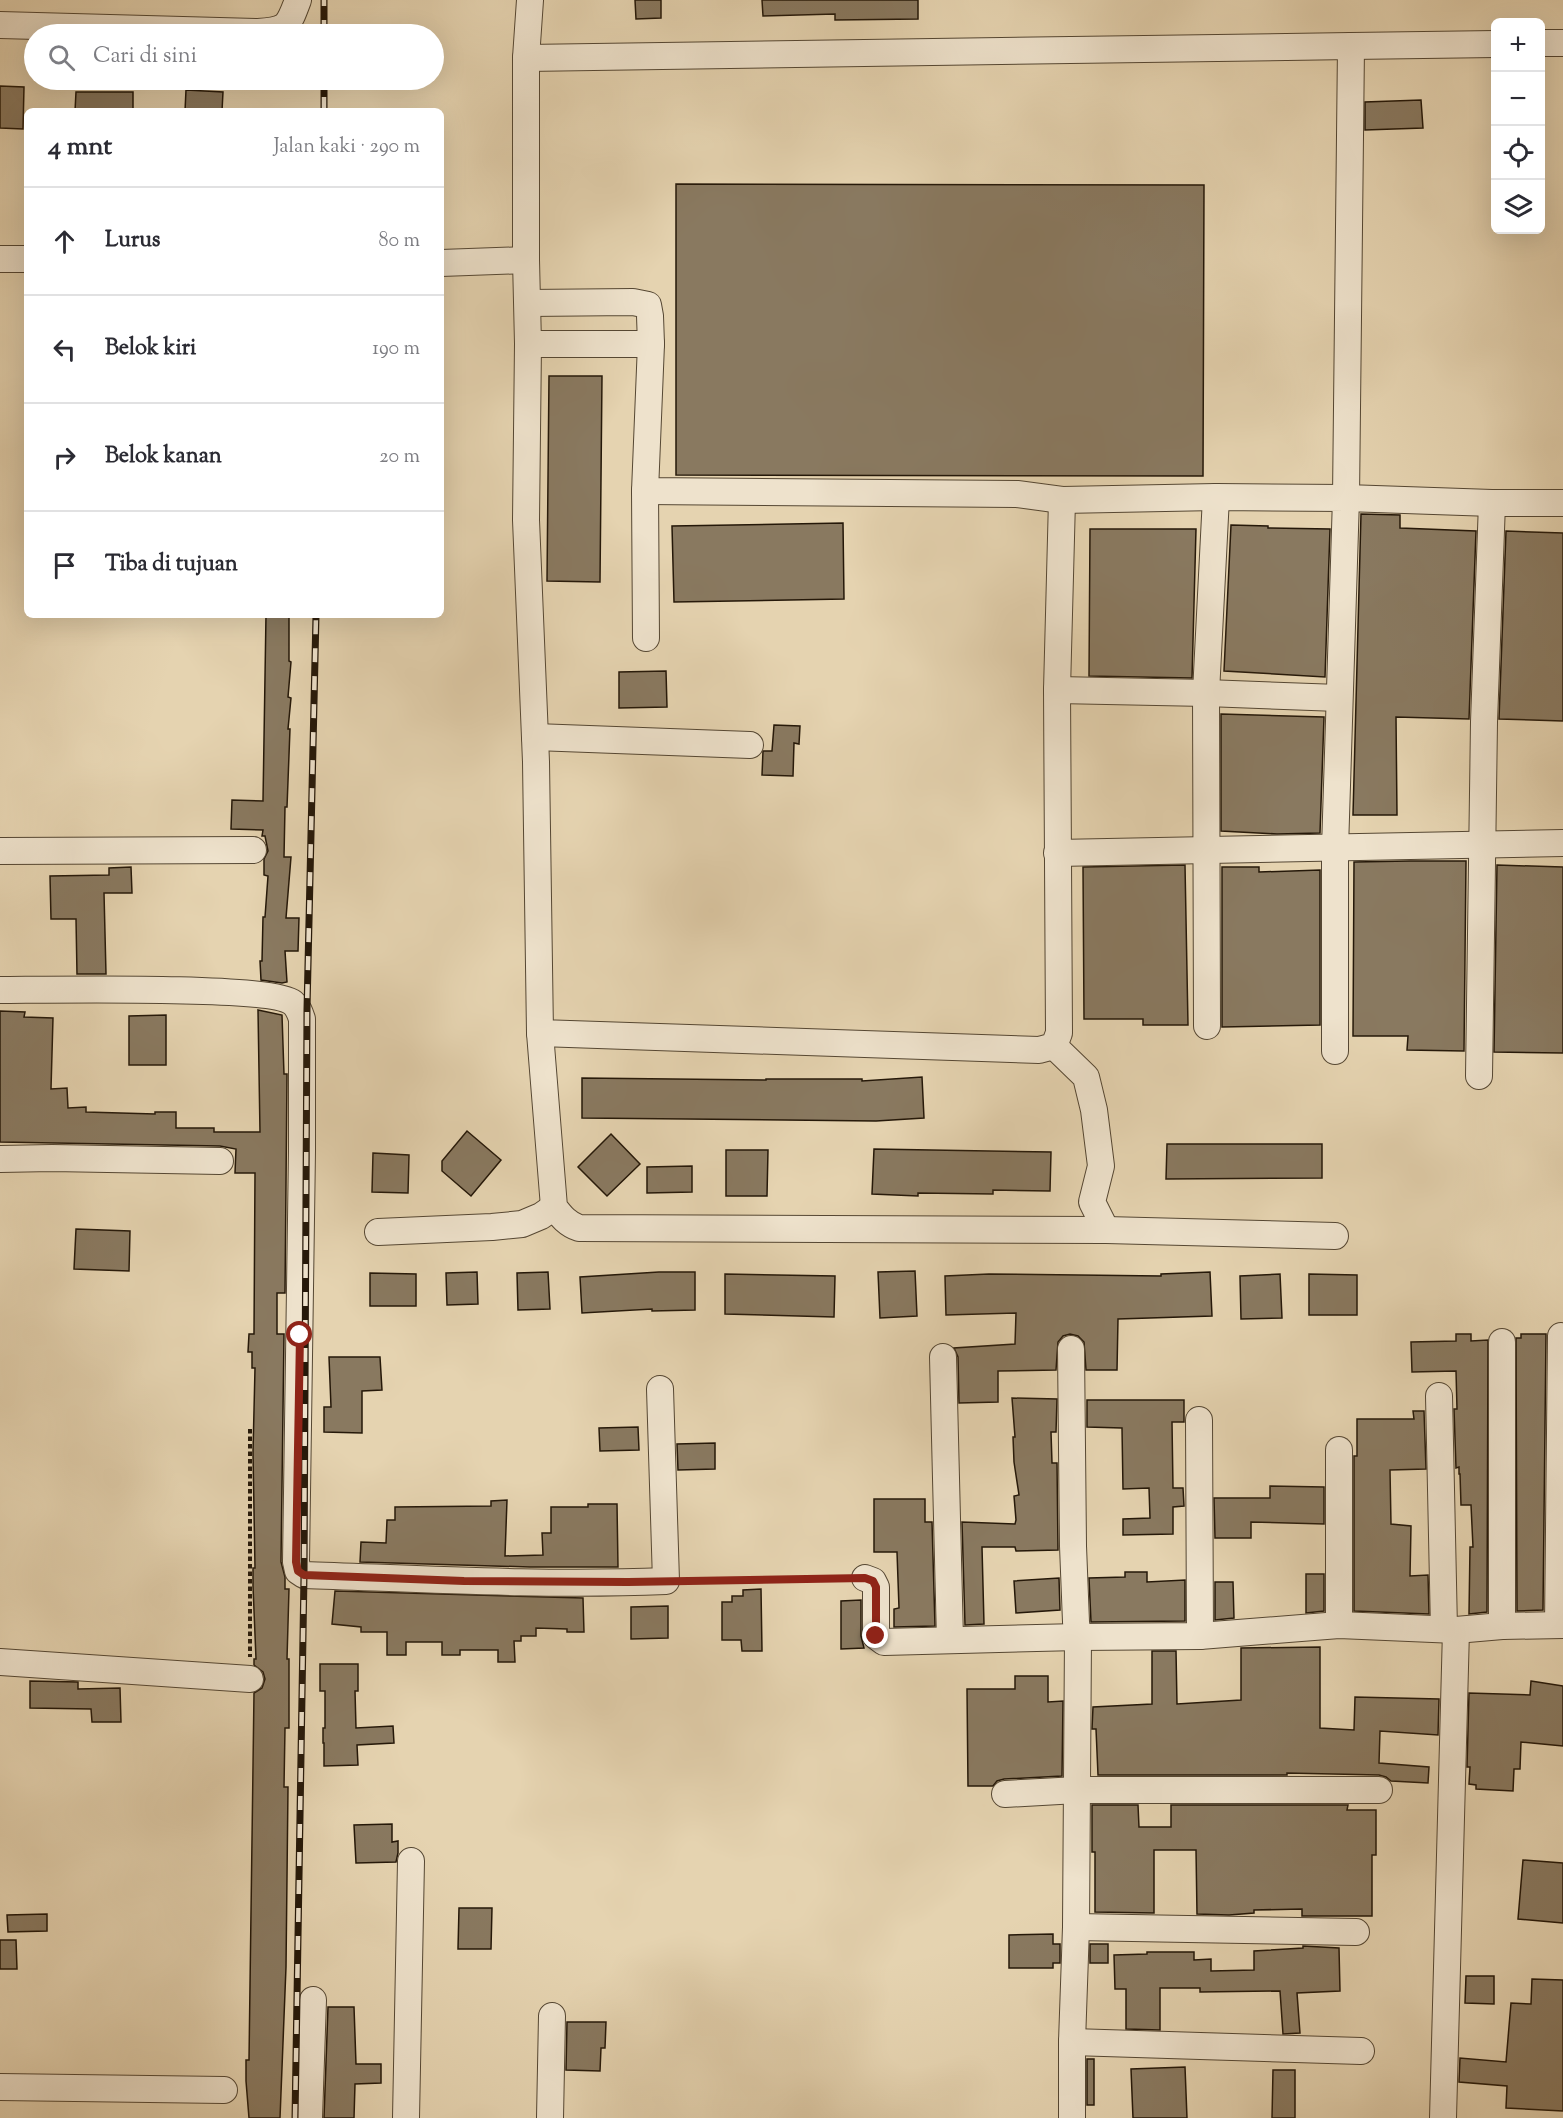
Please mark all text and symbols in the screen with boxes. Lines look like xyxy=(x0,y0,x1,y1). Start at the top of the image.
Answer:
map controls xyxy=(1491,18,1545,234)
button: + xyxy=(1491,18,1545,72)
search box xyxy=(24,24,444,90)
icon: search xyxy=(45,41,78,74)
text: Cari di sini xyxy=(93,41,197,73)
button: − xyxy=(1491,72,1545,126)
button: locate xyxy=(1491,126,1545,180)
text: 4 mnt xyxy=(48,129,112,166)
text: Jalan kaki · 290 m xyxy=(273,133,420,162)
button: layers xyxy=(1491,180,1545,234)
icon: ahead xyxy=(48,225,81,258)
text: Lurus xyxy=(105,225,161,257)
text: 80 m xyxy=(379,227,420,256)
icon: left xyxy=(48,333,81,366)
text: Belok kiri xyxy=(105,333,196,365)
text: 190 m xyxy=(372,335,420,364)
icon: right xyxy=(48,441,81,474)
text: Belok kanan xyxy=(105,441,222,473)
text: 20 m xyxy=(379,443,420,472)
icon: arrive xyxy=(48,549,81,582)
text: Tiba di tujuan xyxy=(105,549,238,581)
route start xyxy=(286,1321,312,1347)
route end xyxy=(862,1622,888,1648)

